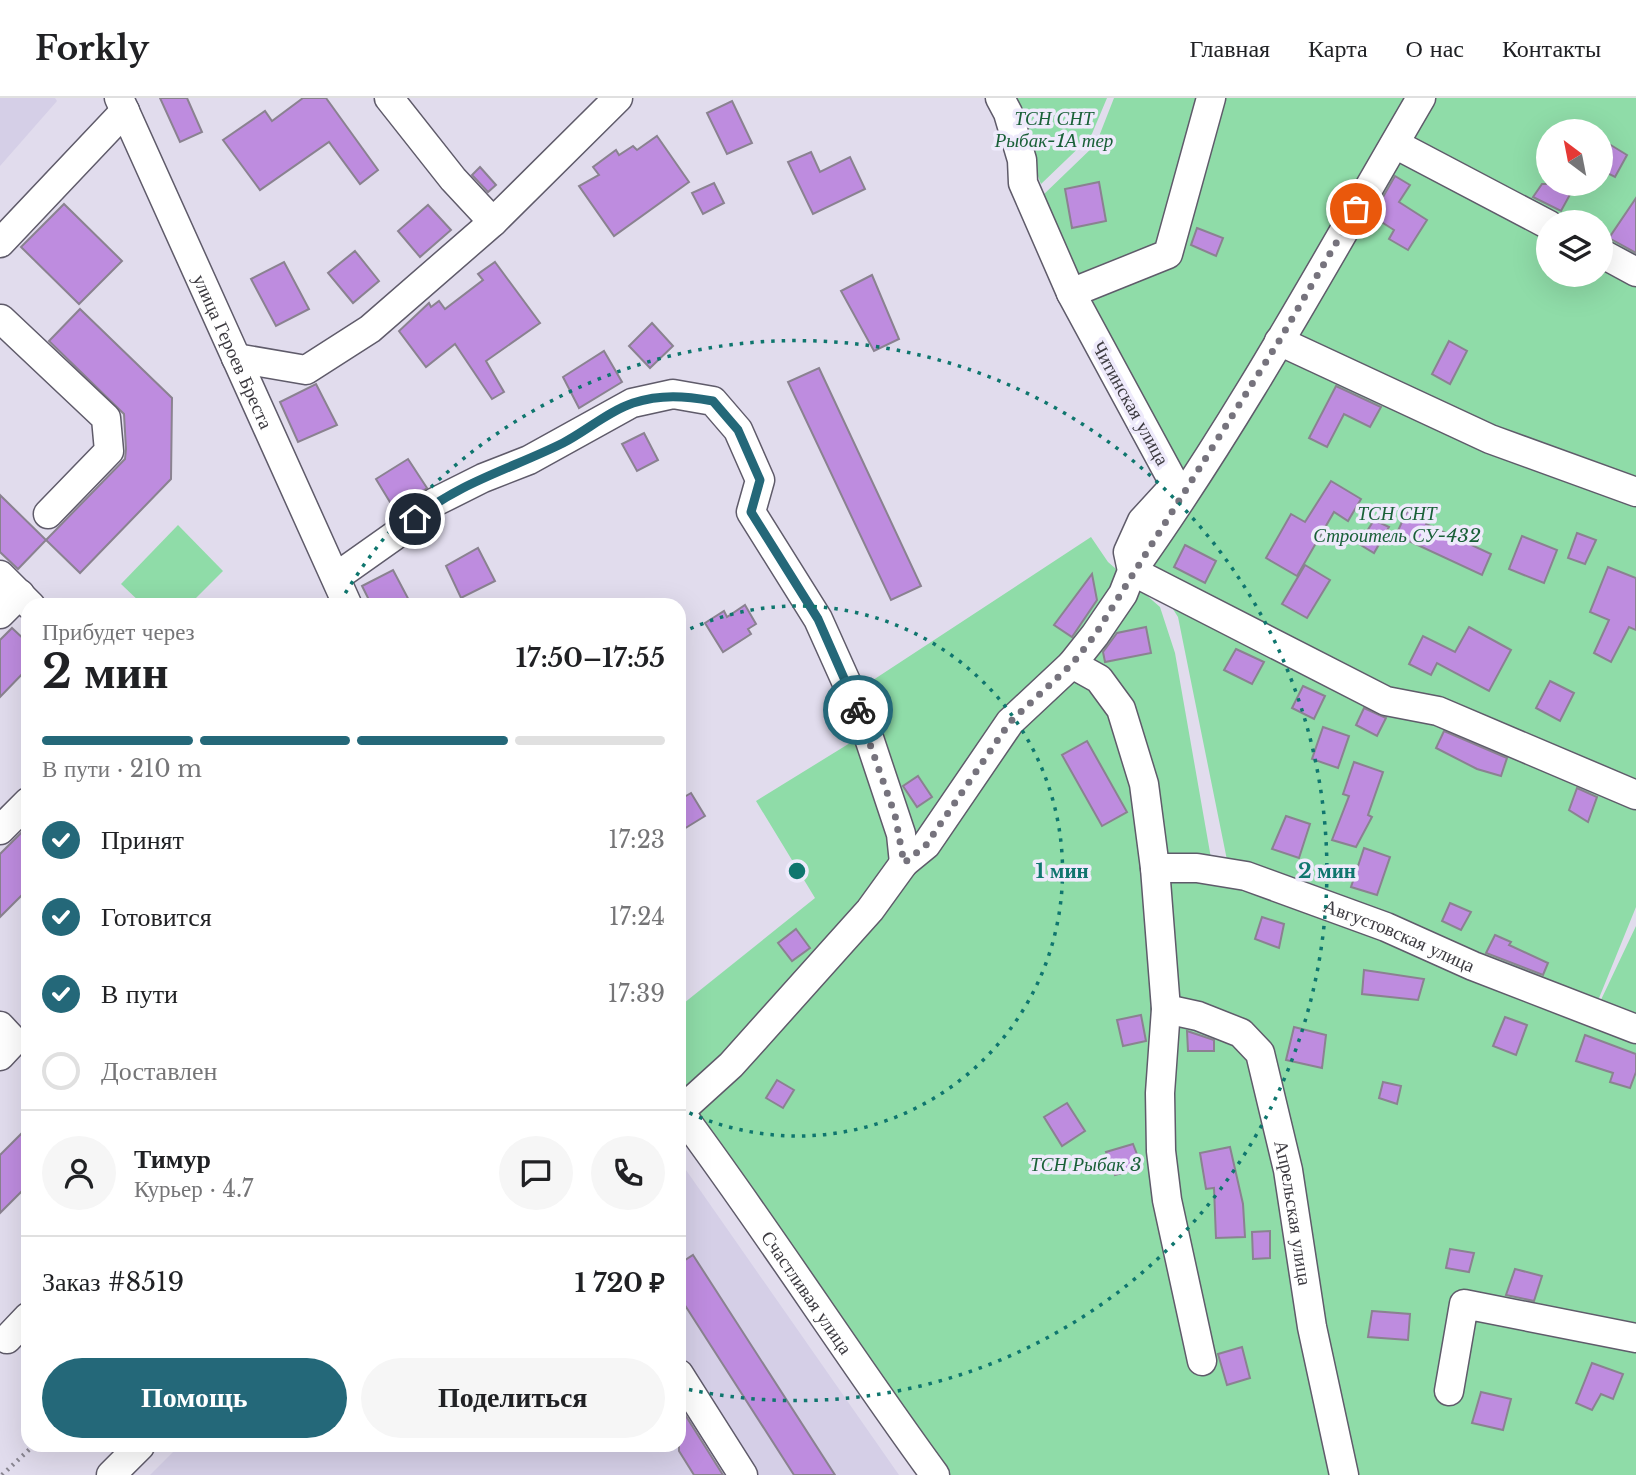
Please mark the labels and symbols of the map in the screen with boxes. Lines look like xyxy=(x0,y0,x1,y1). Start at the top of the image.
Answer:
park label: ТСН СНТ Рыбак-1А тер xyxy=(994,107,1113,152)
north arrow xyxy=(1536,119,1614,196)
pin xyxy=(1326,179,1386,239)
street label: улица Героев Бреста xyxy=(188,271,278,433)
street label: Читинская улица xyxy=(1087,337,1174,470)
pin xyxy=(385,489,445,549)
park label: ТСН СНТ Строитель СУ-432 xyxy=(1313,502,1481,547)
courier xyxy=(823,675,893,745)
text: 1 мин xyxy=(1035,858,1089,884)
text: 2 мин xyxy=(1298,858,1356,884)
centre of rings xyxy=(785,859,809,883)
street label: Августовская улица xyxy=(1320,894,1479,978)
street label: Апрельская улица xyxy=(1269,1138,1317,1288)
park label: ТСН Рыбак 3 xyxy=(1030,1153,1142,1176)
street label: Счастливая улица xyxy=(756,1226,857,1359)

